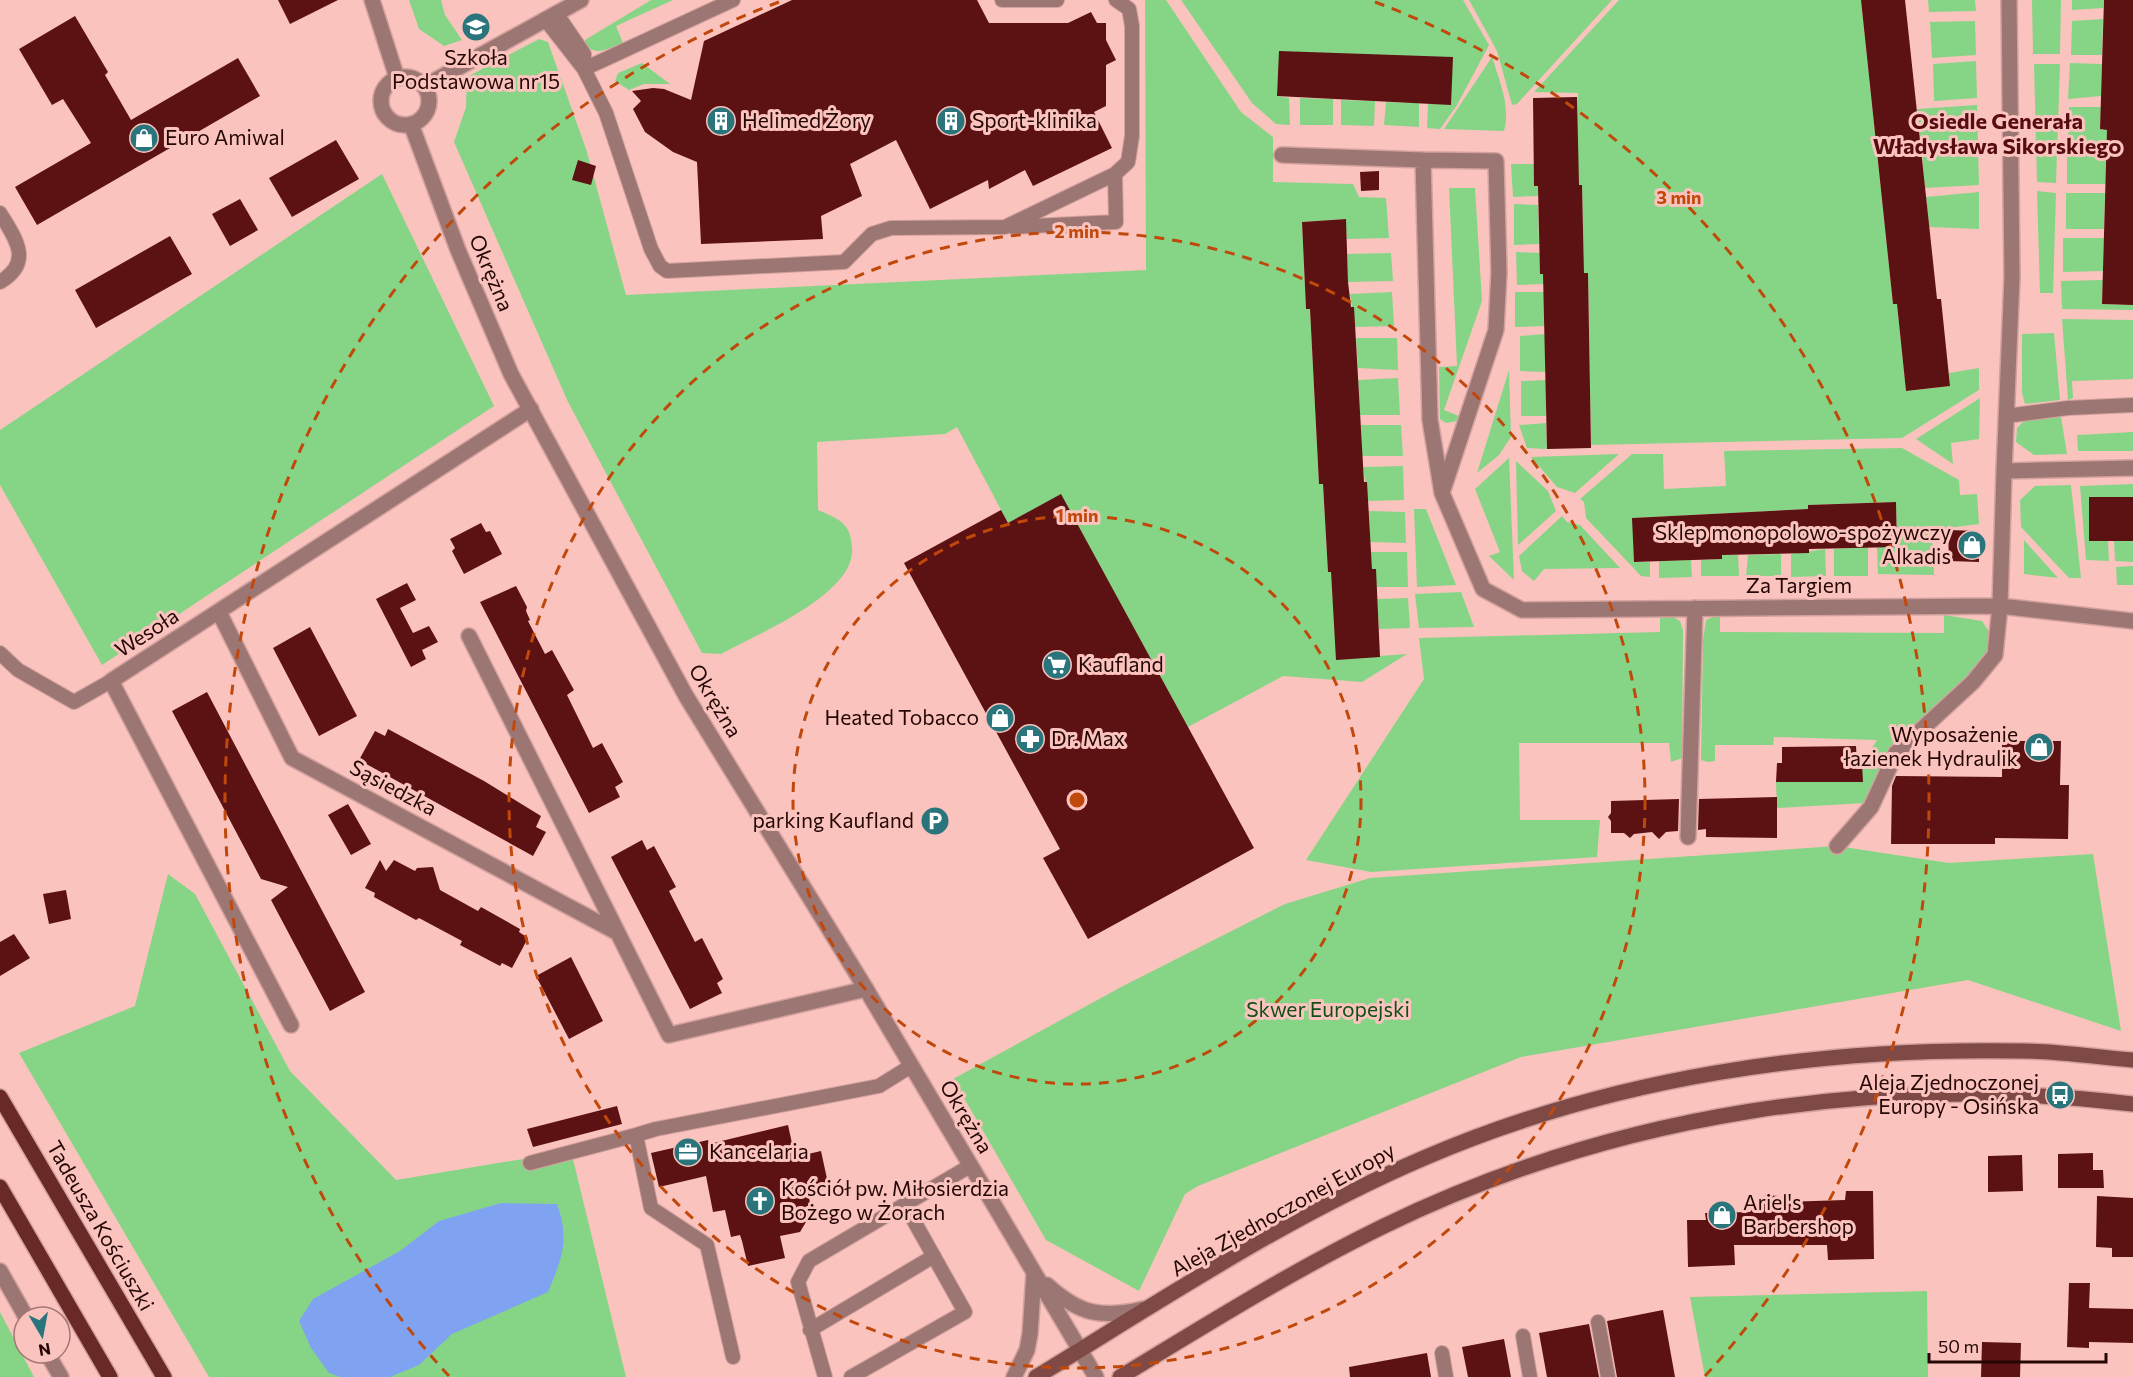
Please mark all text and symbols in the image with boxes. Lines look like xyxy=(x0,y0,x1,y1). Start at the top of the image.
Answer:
school or university icon: Szkoła Podstawowa nr15 xyxy=(460,11,492,43)
place label: Szkoła Podstawowa nr15 xyxy=(392,44,560,93)
building icon: Helimed Żory xyxy=(705,105,737,137)
building icon: Sport-klinika xyxy=(935,105,967,137)
place label: Helimed Żory xyxy=(742,107,871,132)
place label: Sport-klinika xyxy=(972,107,1097,132)
district label: Osiedle Generała Władysława Sikorskiego xyxy=(1873,107,2121,159)
shop icon: Euro Amiwal xyxy=(128,122,160,154)
place label: Euro Amiwal xyxy=(165,124,285,149)
text: 3 min xyxy=(1656,186,1702,208)
text: 2 min xyxy=(1055,220,1099,242)
street label: Okrężna xyxy=(465,230,520,315)
text: 1 min xyxy=(1056,504,1098,526)
place label: Sklep monopolowo-spożywczy Alkadis xyxy=(1655,519,1951,568)
shop icon: Sklep monopolowo-spożywczy Alkadis xyxy=(1956,529,1988,561)
street label: Za Targiem xyxy=(1746,572,1852,597)
street label: Wesoła xyxy=(110,602,183,661)
supermarket icon: Kaufland xyxy=(1041,649,1073,681)
place label: Kaufland xyxy=(1078,651,1164,676)
street label: Okrężna xyxy=(685,659,748,741)
shop icon: Heated Tobacco xyxy=(984,702,1016,734)
place label: Heated Tobacco xyxy=(824,704,979,729)
place label: Wyposażenie łazienek Hydraulik xyxy=(1843,721,2018,770)
pharmacy icon: Dr. Max xyxy=(1014,723,1046,755)
place label: Dr. Max xyxy=(1051,725,1125,750)
shop icon: Wyposażenie łazienek Hydraulik xyxy=(2023,731,2055,763)
street label: Sąsiedzka xyxy=(346,754,441,820)
centre of rings xyxy=(1067,790,1087,810)
parking icon: parking Kaufland xyxy=(919,805,951,837)
place label: parking Kaufland xyxy=(752,807,914,832)
park label: Skwer Europejski xyxy=(1246,996,1410,1021)
place label: Aleja Zjednoczonej Europy - Osińska xyxy=(1859,1069,2039,1118)
street label: Okrężna xyxy=(936,1075,999,1157)
bus stop icon: Aleja Zjednoczonej Europy - Osińska xyxy=(2044,1079,2076,1111)
street label: Tadeusza Kościuszki xyxy=(42,1136,160,1315)
office icon: Kancelaria xyxy=(672,1136,704,1168)
street label: Aleja Zjednoczonej Europy xyxy=(1166,1137,1399,1281)
place label: Kancelaria xyxy=(709,1138,809,1163)
place label: Kościół pw. Miłosierdzia Bożego w Żorach xyxy=(781,1175,1009,1224)
church icon: Kościół pw. Miłosierdzia Bożego w Żorach xyxy=(744,1185,776,1217)
place label: Ariel's Barbershop xyxy=(1743,1189,1854,1238)
shop icon: Ariel's Barbershop xyxy=(1706,1199,1738,1231)
north arrow xyxy=(12,1305,72,1365)
scale bar xyxy=(1929,1326,2106,1364)
text: 50 m xyxy=(1938,1335,1979,1357)
text: N xyxy=(37,1340,52,1361)

